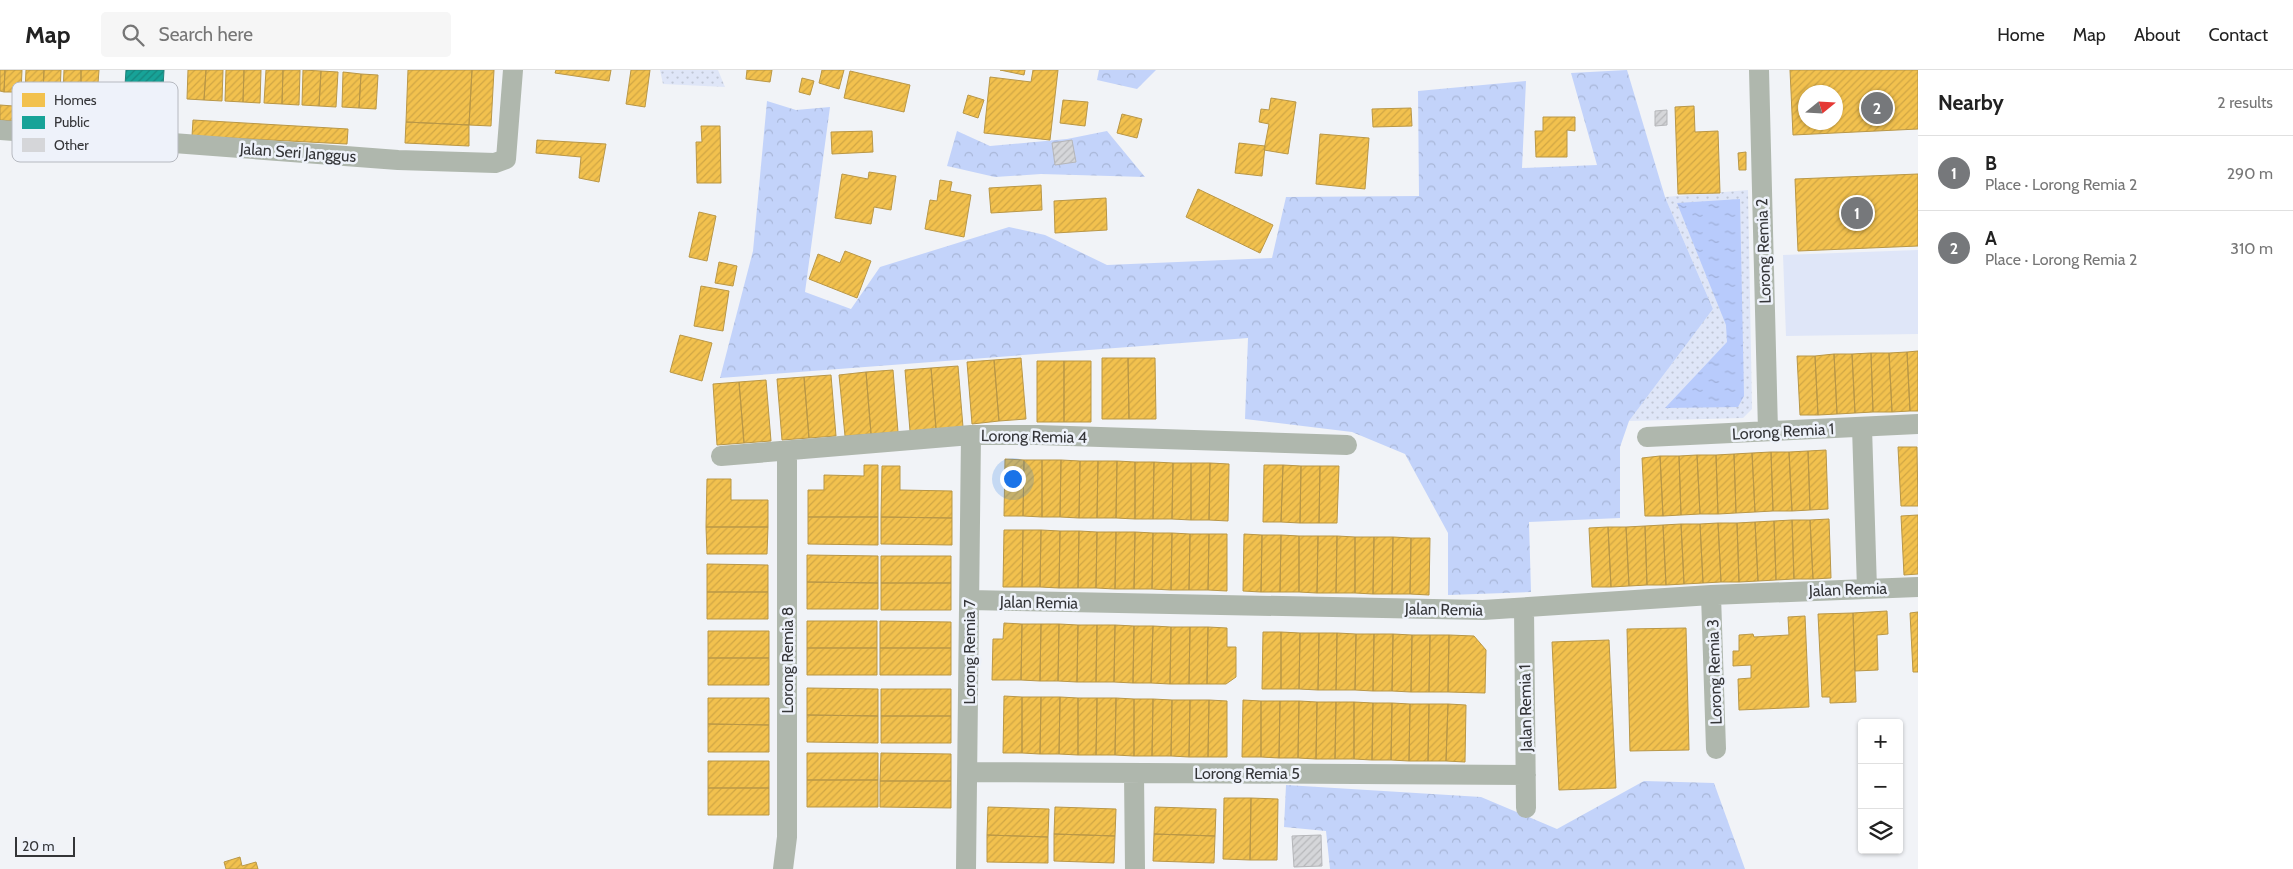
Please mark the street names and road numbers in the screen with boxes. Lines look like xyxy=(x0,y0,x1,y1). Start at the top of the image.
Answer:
street label: Jalan Seri Janggus xyxy=(238,139,357,166)
street label: Lorong Remia 2 xyxy=(1752,198,1775,304)
street label: Lorong Remia 1 xyxy=(1731,419,1835,444)
street label: Lorong Remia 4 xyxy=(981,426,1087,447)
street label: Jalan Remia xyxy=(1808,579,1888,600)
street label: Jalan Remia xyxy=(999,592,1079,613)
street label: Lorong Remia 7 xyxy=(960,599,979,705)
street label: Jalan Remia xyxy=(1404,599,1484,620)
street label: Lorong Remia 8 xyxy=(778,607,797,713)
street label: Lorong Remia 3 xyxy=(1703,619,1726,725)
street label: Jalan Remia 1 xyxy=(1515,664,1536,753)
street label: Lorong Remia 5 xyxy=(1194,764,1300,783)

